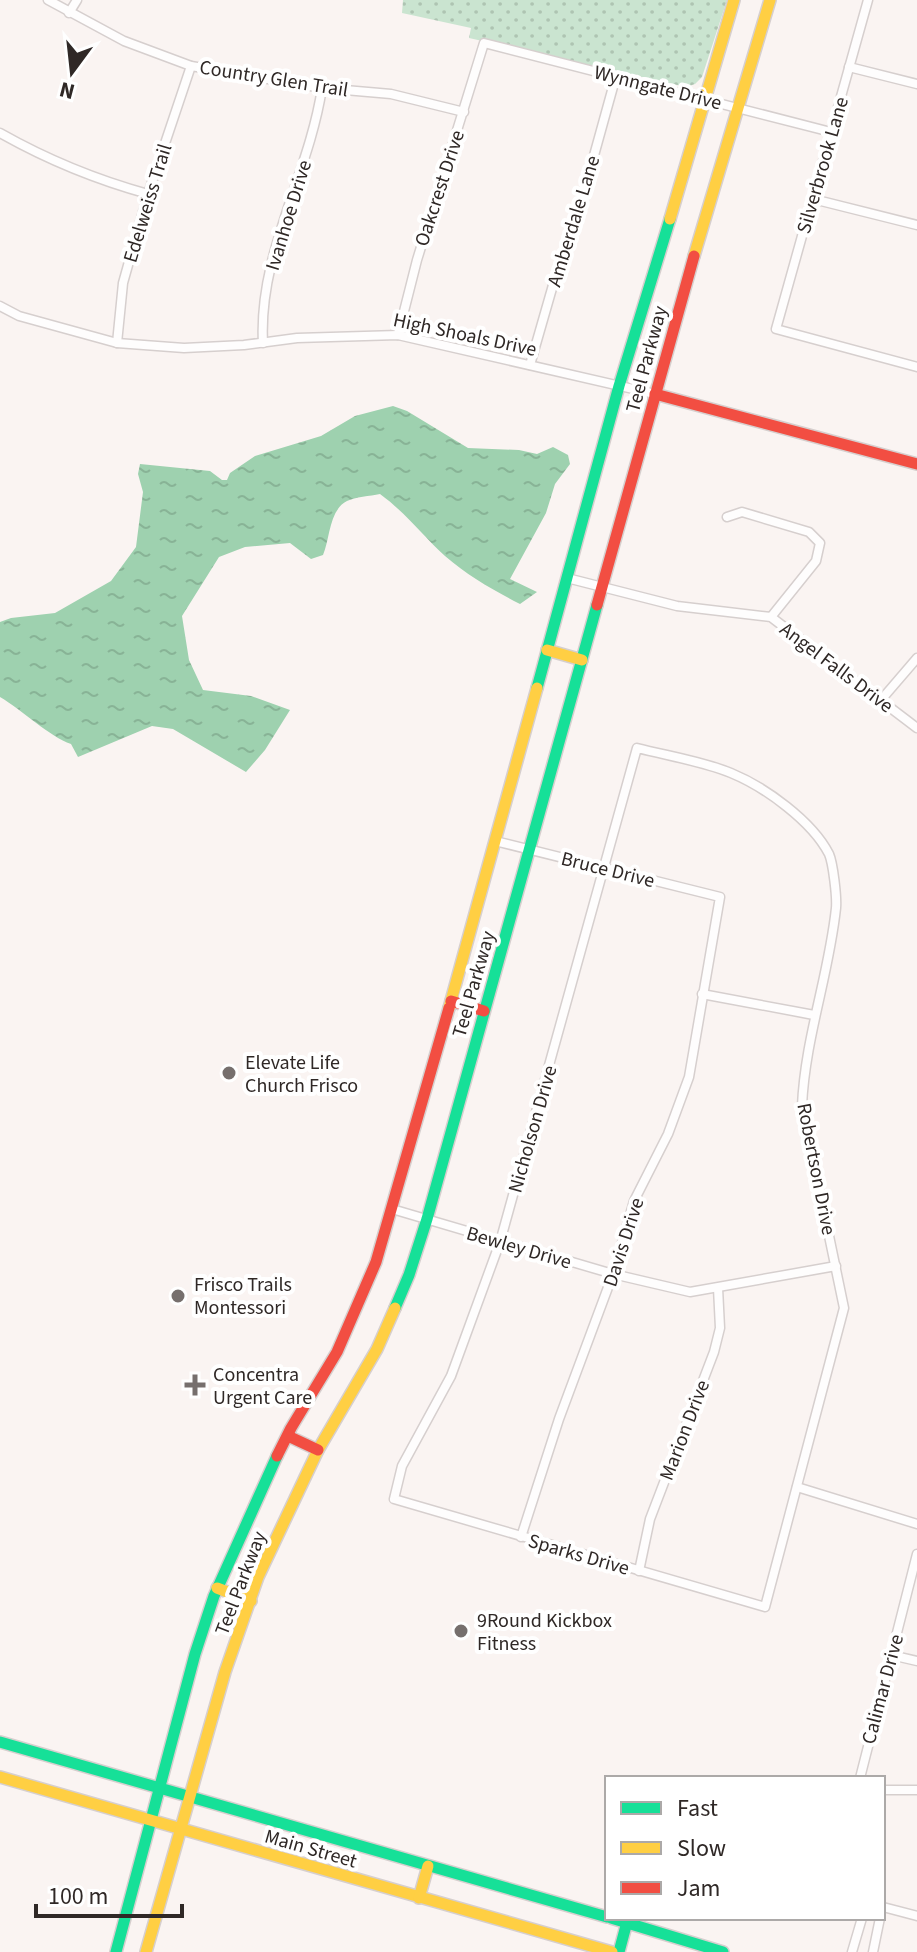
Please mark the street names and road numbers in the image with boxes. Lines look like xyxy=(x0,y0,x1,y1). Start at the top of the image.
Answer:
street label: Country Glen Trail xyxy=(197,53,350,105)
street label: Wynngate Drive xyxy=(591,59,724,117)
street label: Silverbrook Lane xyxy=(790,94,856,237)
street label: Oakcrest Drive xyxy=(408,126,472,250)
street label: Edelweiss Trail xyxy=(117,141,179,266)
street label: Amberdale Lane xyxy=(541,152,607,290)
street label: Ivanhoe Drive xyxy=(259,157,319,274)
street label: Teel Parkway xyxy=(619,302,675,416)
street label: High Shoals Drive xyxy=(390,306,539,364)
street label: Angel Falls Drive xyxy=(774,616,899,720)
street label: Bruce Drive xyxy=(558,845,658,895)
street label: Teel Parkway xyxy=(445,927,503,1041)
street label: Nicholson Drive xyxy=(501,1062,565,1196)
street label: Robertson Drive xyxy=(789,1101,843,1238)
street label: Davis Drive xyxy=(596,1194,652,1291)
street label: Bewley Drive xyxy=(463,1220,575,1276)
street label: Marion Drive xyxy=(653,1376,717,1485)
street label: Teel Parkway xyxy=(208,1527,274,1639)
street label: Sparks Drive xyxy=(525,1527,633,1583)
street label: Calimar Drive xyxy=(855,1631,911,1747)
street label: Main Street xyxy=(261,1822,360,1876)

